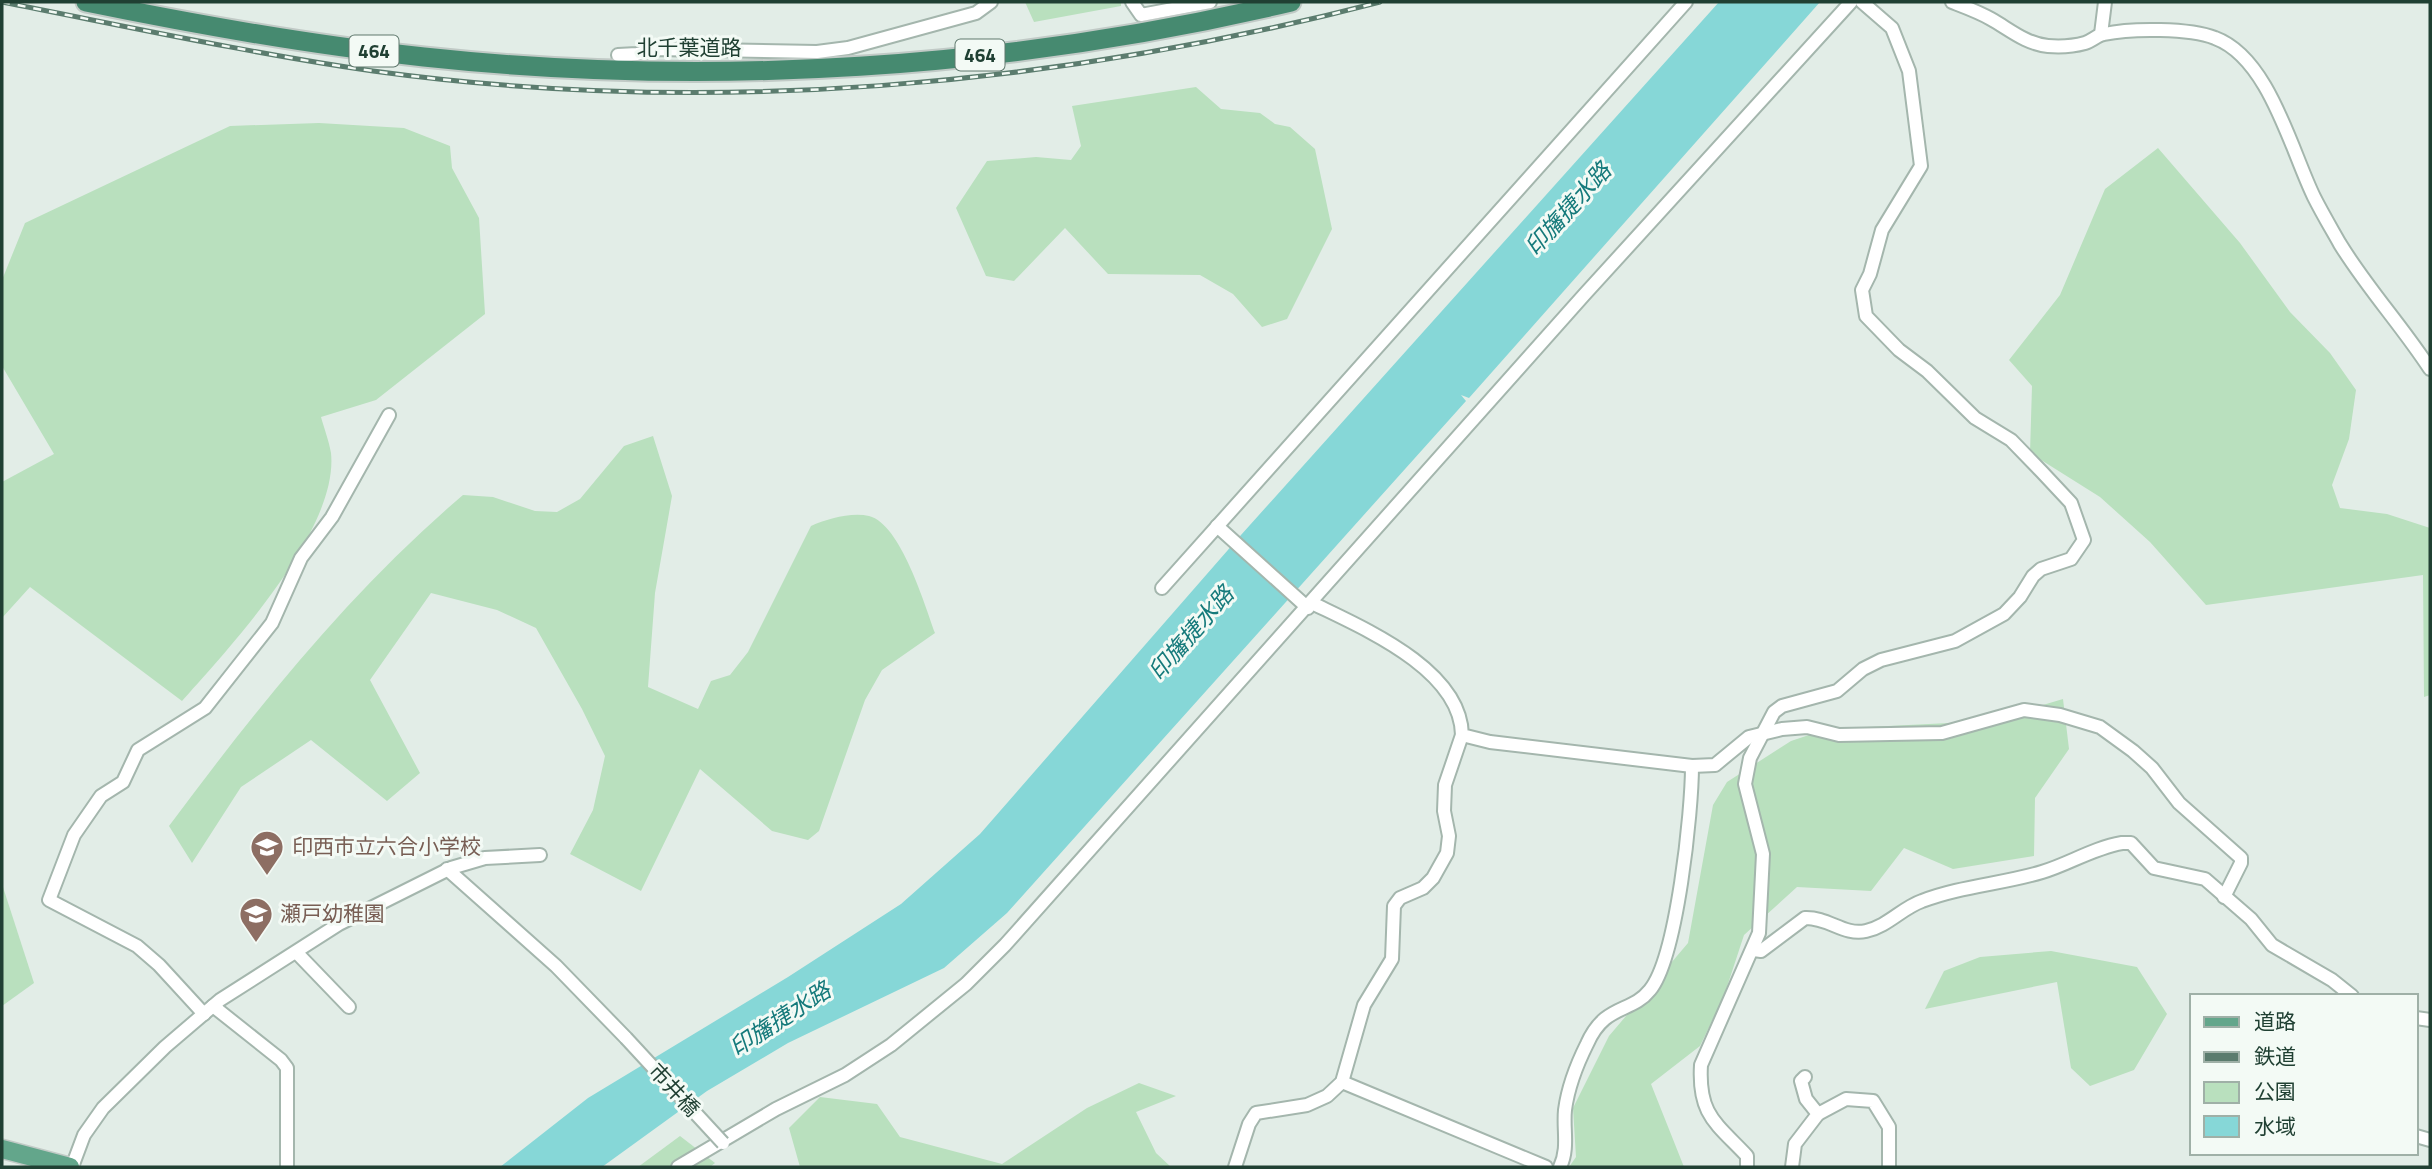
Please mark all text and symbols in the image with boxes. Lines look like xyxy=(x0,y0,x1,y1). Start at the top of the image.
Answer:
street label: 北千葉道路 xyxy=(637,31,742,63)
road number: 464 xyxy=(350,36,398,66)
road number: 464 xyxy=(956,40,1004,70)
water label: 印旛捷水路 xyxy=(1516,153,1620,263)
water label: 印旛捷水路 xyxy=(1140,576,1243,688)
school or university icon: 印西市立六合小学校 xyxy=(248,828,286,877)
place label: 印西市立六合小学校 xyxy=(292,830,481,862)
school or university icon: 瀬戸幼稚園 xyxy=(237,895,275,944)
place label: 瀬戸幼稚園 xyxy=(280,897,385,929)
water label: 印旛捷水路 xyxy=(722,971,839,1065)
legend xyxy=(2190,994,2418,1155)
text: 道路 xyxy=(2254,1005,2296,1037)
text: 鉄道 xyxy=(2254,1040,2296,1072)
street label: 市井橋 xyxy=(642,1055,708,1123)
text: 公園 xyxy=(2254,1075,2296,1107)
text: 水域 xyxy=(2254,1110,2296,1142)

